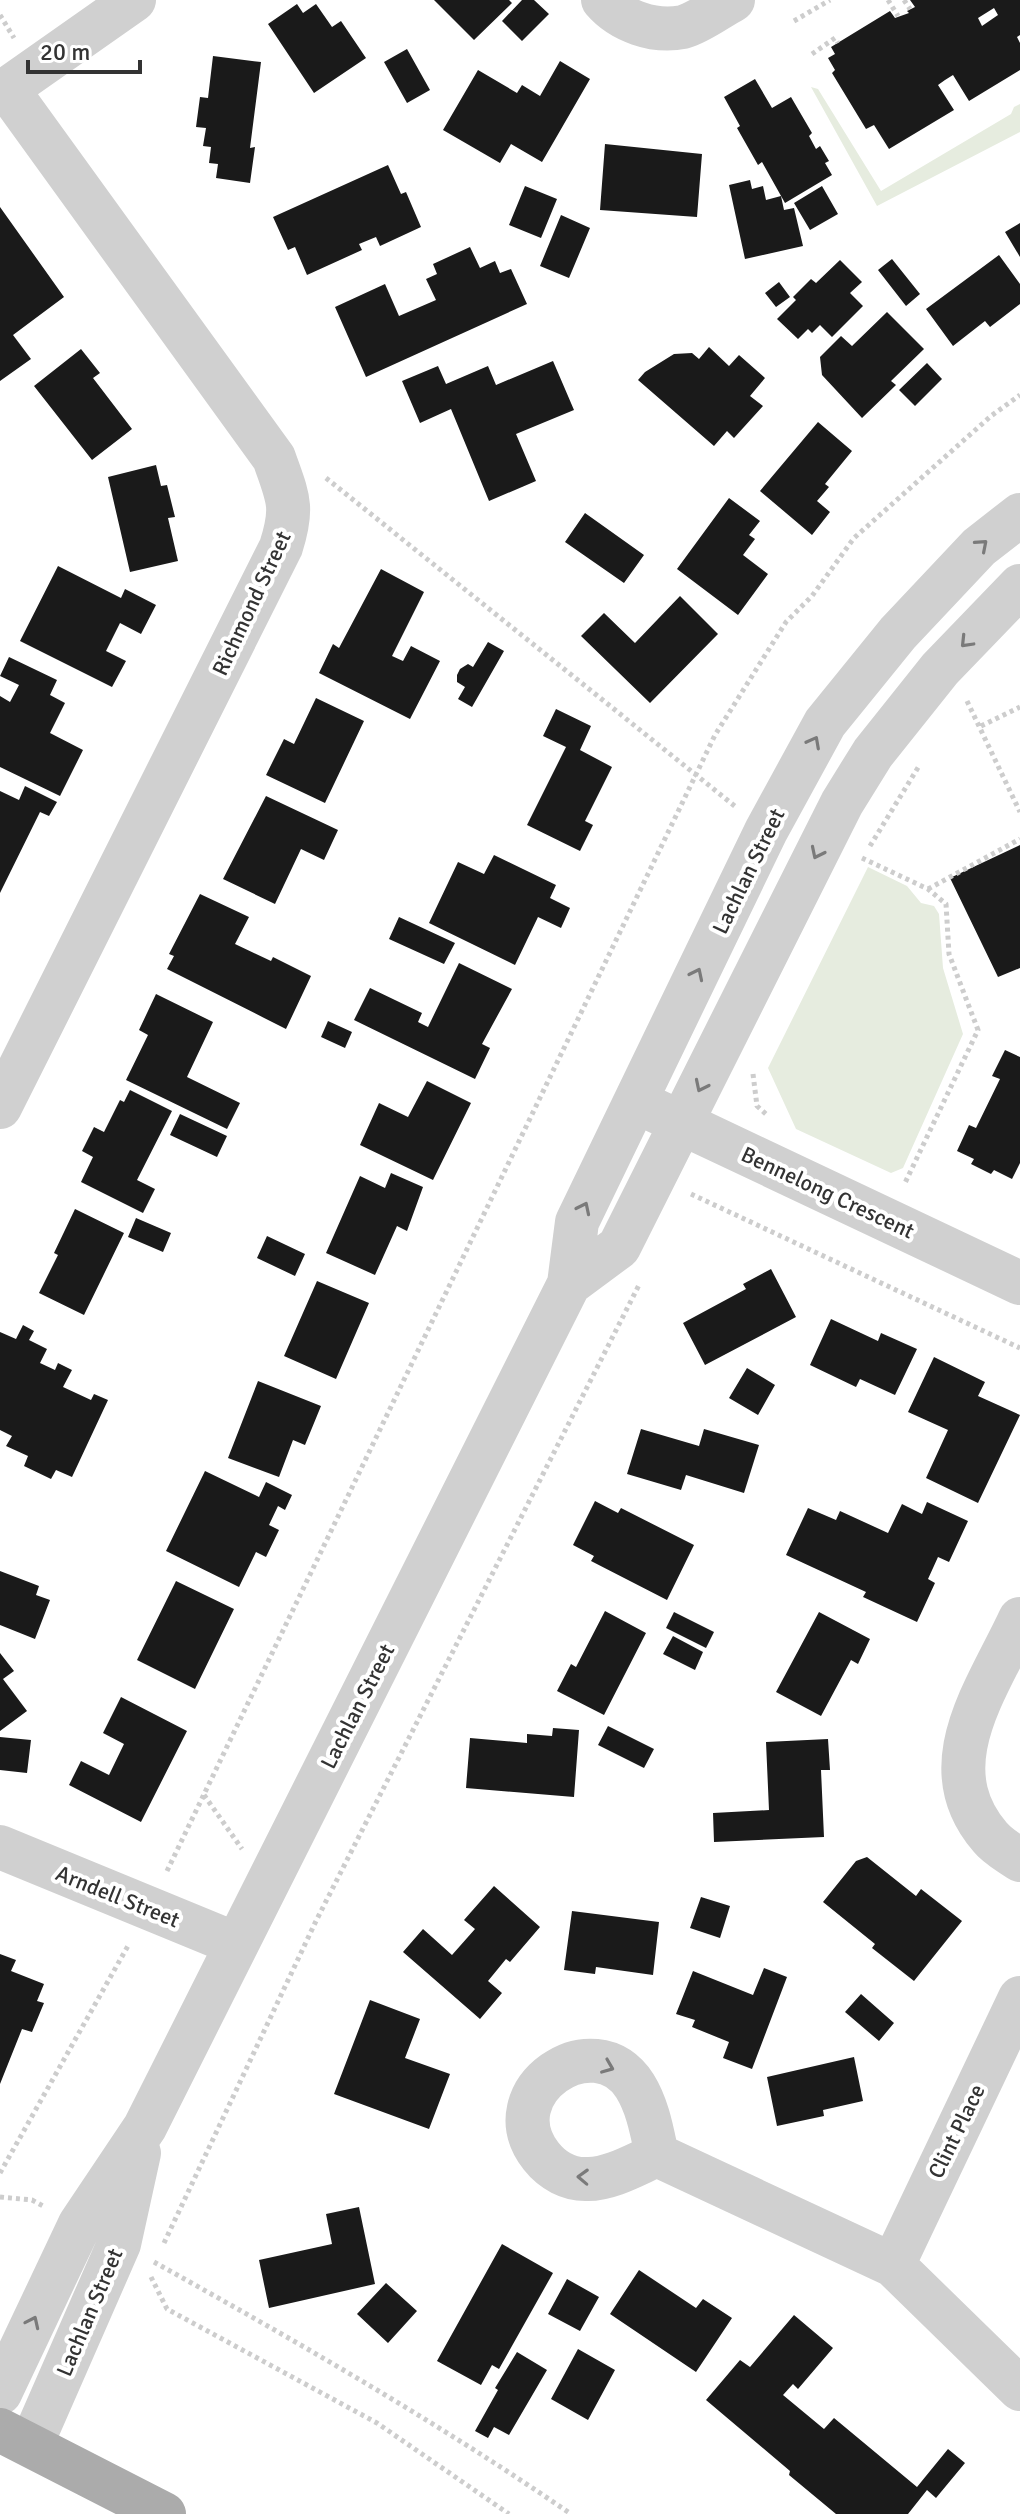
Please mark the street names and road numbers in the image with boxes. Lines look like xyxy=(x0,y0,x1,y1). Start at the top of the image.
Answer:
street label: Richmond Street xyxy=(206,526,297,680)
street label: Lachlan Street xyxy=(706,804,791,938)
street label: Bennelong Crescent xyxy=(737,1140,919,1245)
street label: Lachlan Street xyxy=(314,1639,401,1773)
street label: Arndell Street xyxy=(52,1859,184,1934)
street label: Clint Place xyxy=(922,2080,991,2183)
street label: Lachlan Street xyxy=(50,2244,129,2380)

